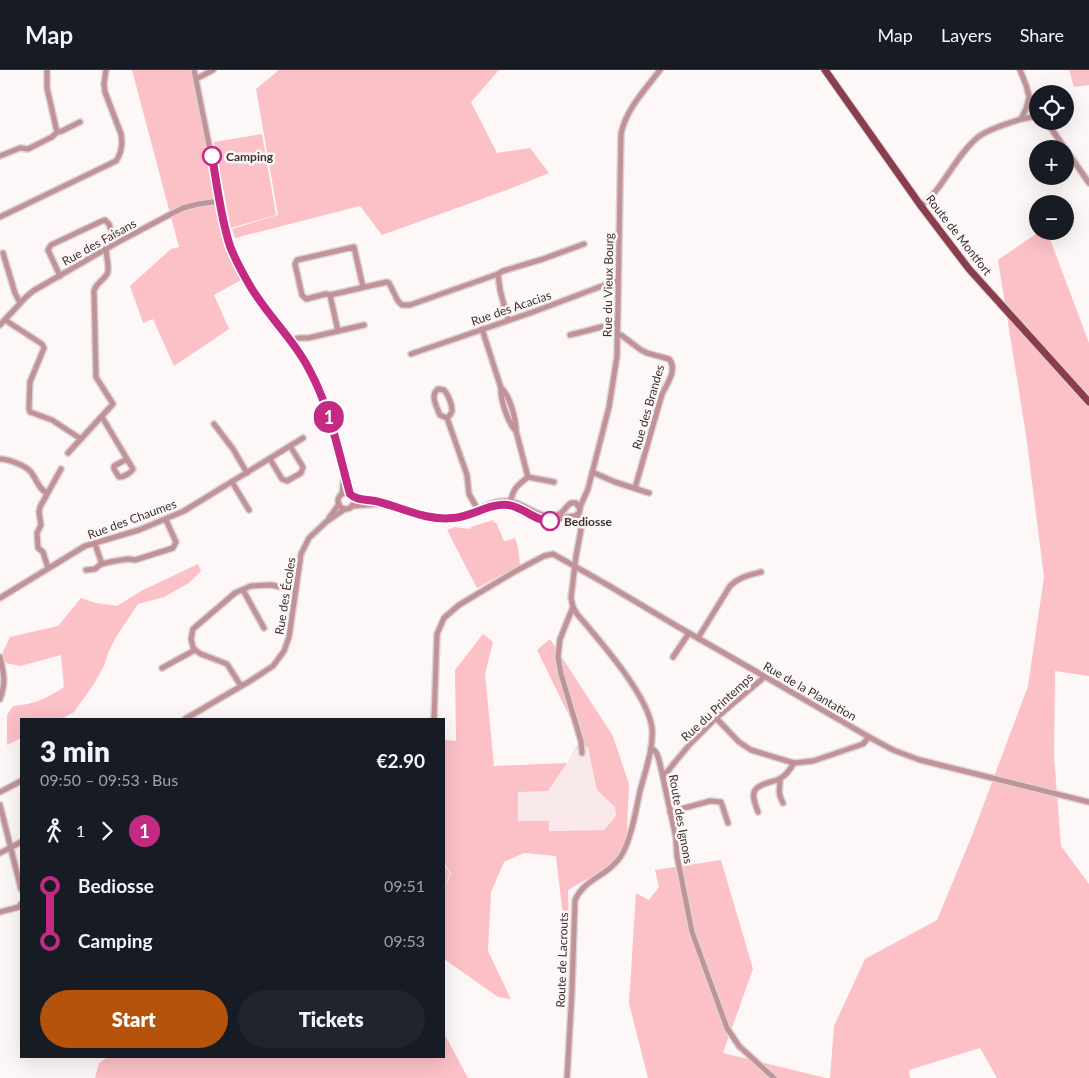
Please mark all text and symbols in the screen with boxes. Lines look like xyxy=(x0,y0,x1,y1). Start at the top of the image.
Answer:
text: Map xyxy=(25,20,73,49)
text: Map xyxy=(877,24,913,46)
text: Layers xyxy=(941,24,992,46)
text: Share xyxy=(1020,24,1064,46)
map controls xyxy=(1029,85,1074,240)
button: locate xyxy=(1029,85,1074,130)
button: + xyxy=(1029,140,1074,185)
marker: Camping xyxy=(202,146,222,166)
place label: Camping xyxy=(226,149,274,164)
street label: Route de Montfort xyxy=(923,192,996,279)
button: − xyxy=(1029,195,1074,240)
street label: Rue des Faisans xyxy=(59,215,139,269)
street label: Rue du Vieux Bourg xyxy=(600,233,616,337)
street label: Rue des Acacias xyxy=(469,287,553,329)
street label: Rue des Brandes xyxy=(629,363,667,451)
line badge: 1 xyxy=(313,401,345,433)
text: 1 xyxy=(324,406,334,428)
street label: Rue des Chaumes xyxy=(86,496,178,542)
marker: Bediosse xyxy=(540,511,560,531)
place label: Bediosse xyxy=(564,514,613,529)
street label: Rue des Écoles xyxy=(271,556,299,636)
street label: Rue de la Plantation xyxy=(761,658,859,724)
street label: Rue du Printemps xyxy=(678,670,756,744)
text: 3 min xyxy=(40,734,110,768)
text: €2.90 xyxy=(376,749,425,772)
text: 09:50 – 09:53 · Bus xyxy=(40,770,178,789)
street label: Route des Ignons xyxy=(666,773,696,865)
icon: walk xyxy=(40,817,68,845)
icon: forward xyxy=(93,817,121,845)
text: 1 xyxy=(139,820,150,842)
text: 1 xyxy=(76,821,85,840)
text: Bediosse xyxy=(78,874,154,897)
text: 09:51 xyxy=(384,876,425,895)
street label: Route de Lacrouts xyxy=(553,912,571,1008)
text: Camping xyxy=(78,929,153,952)
text: 09:53 xyxy=(384,931,425,950)
button: Start xyxy=(40,990,228,1048)
button: Tickets xyxy=(238,990,425,1048)

